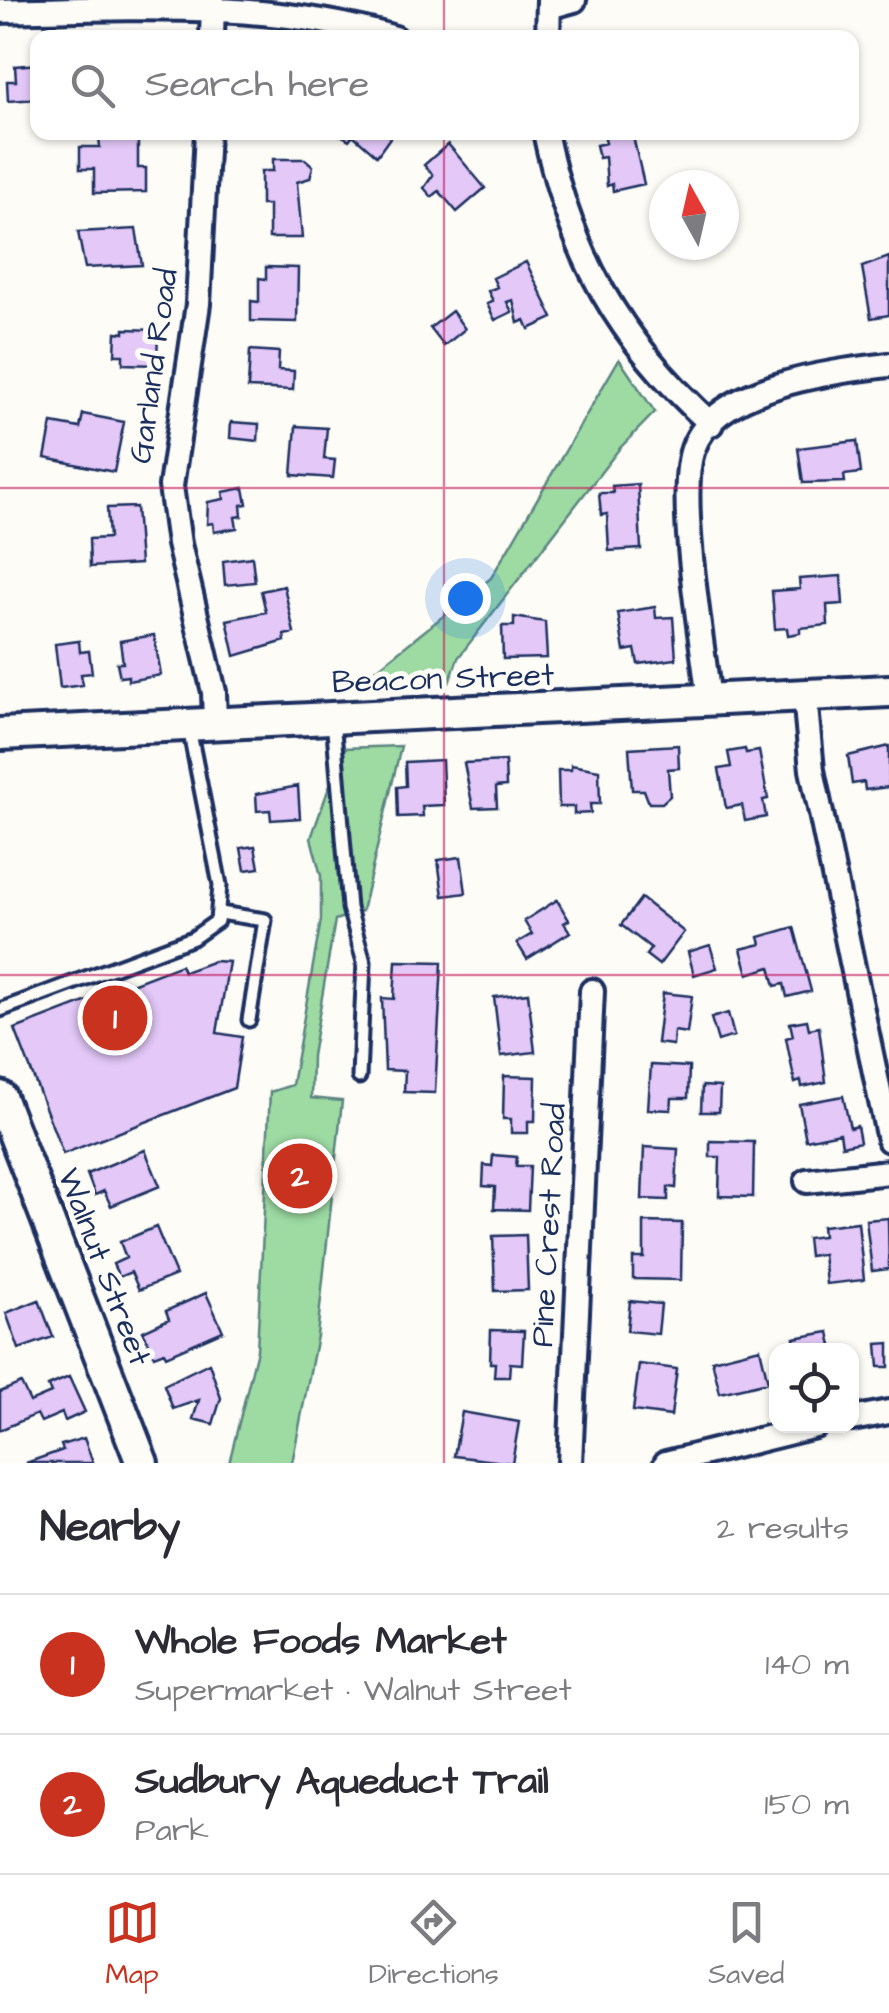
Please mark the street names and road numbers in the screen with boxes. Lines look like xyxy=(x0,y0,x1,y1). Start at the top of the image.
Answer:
street label: Garland Road xyxy=(118,266,190,466)
street label: Beacon Street xyxy=(331,653,555,705)
street label: Pine Crest Road xyxy=(520,1102,578,1348)
street label: Walnut Street xyxy=(46,1162,162,1372)

